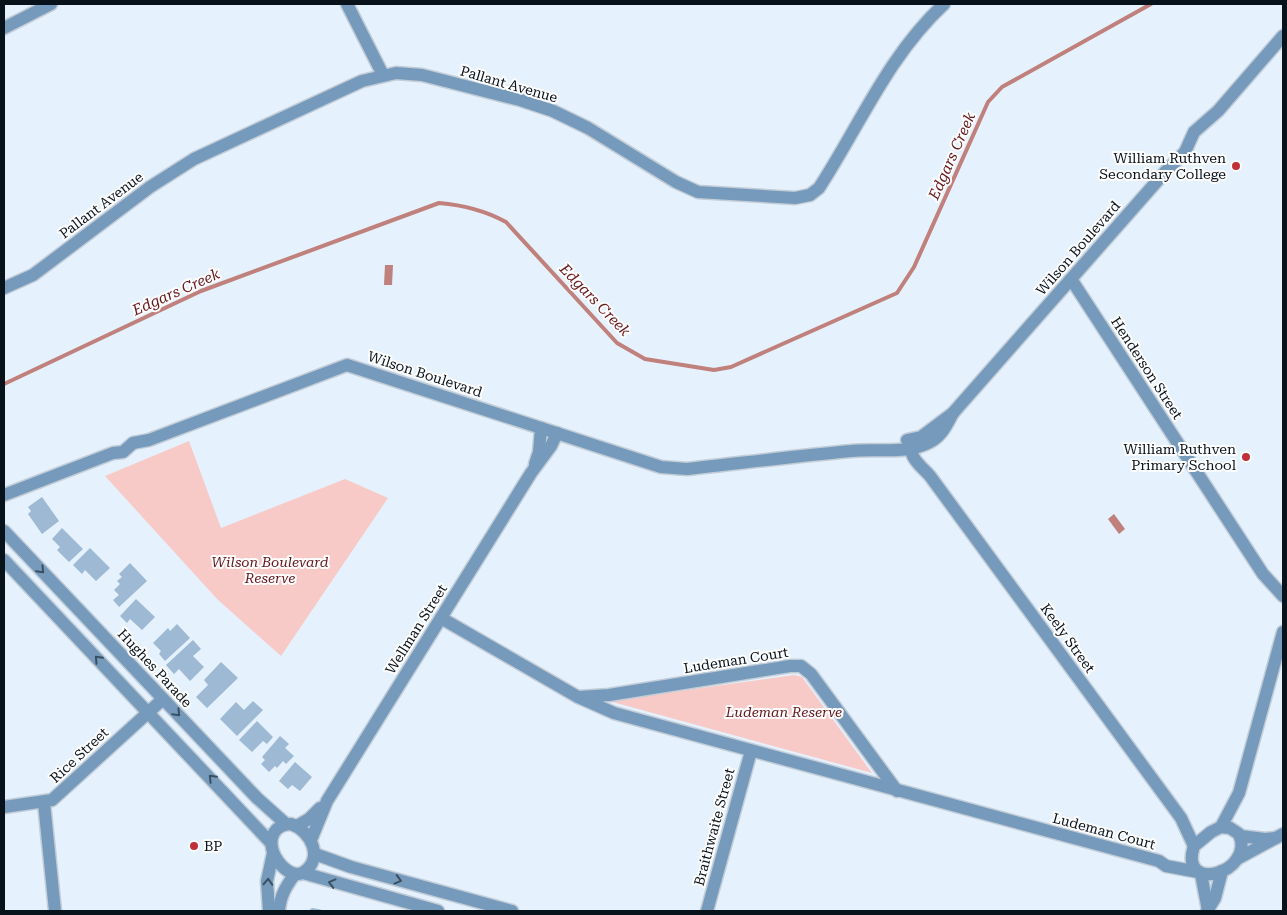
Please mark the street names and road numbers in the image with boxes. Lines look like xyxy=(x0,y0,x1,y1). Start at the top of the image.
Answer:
street label: Pallant Avenue xyxy=(459,62,560,106)
street label: Pallant Avenue xyxy=(56,168,146,242)
street label: Wilson Boulevard xyxy=(1033,198,1123,298)
street label: Henderson Street xyxy=(1108,314,1186,422)
street label: Wilson Boulevard xyxy=(366,348,484,400)
street label: Wellman Street xyxy=(382,581,450,677)
street label: Keely Street xyxy=(1038,600,1098,676)
street label: Hughes Parade xyxy=(115,626,196,711)
street label: Ludeman Court xyxy=(683,644,789,676)
street label: Rice Street xyxy=(47,724,111,786)
street label: Braithwaite Street xyxy=(691,766,737,888)
street label: Ludeman Court xyxy=(1051,810,1157,852)

